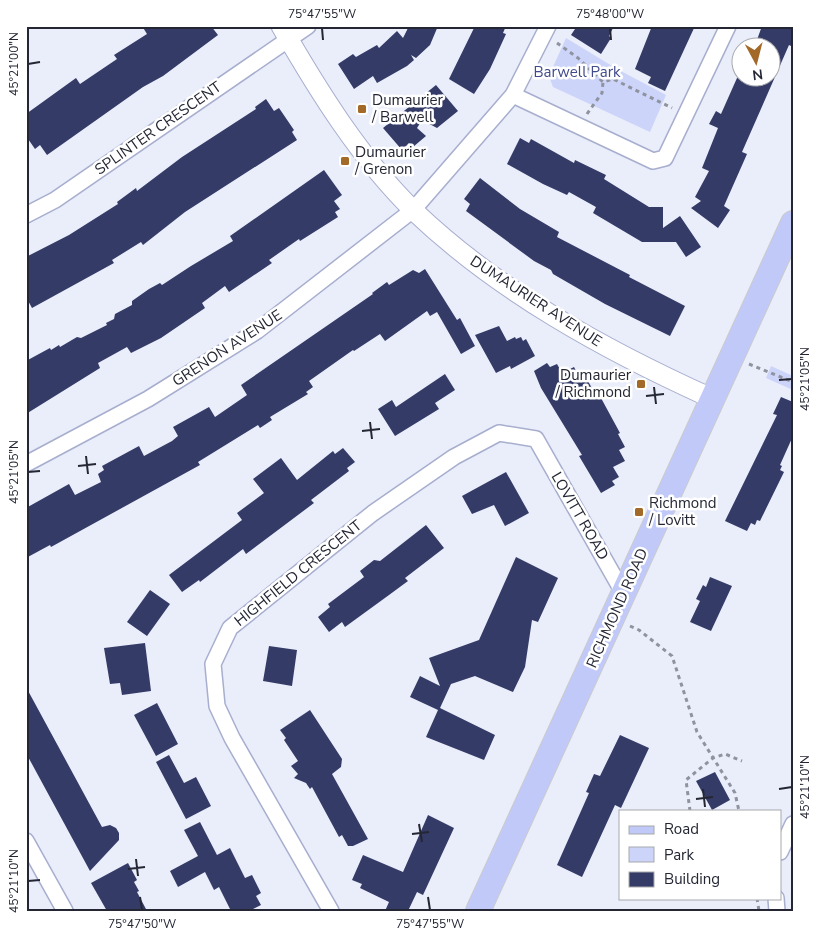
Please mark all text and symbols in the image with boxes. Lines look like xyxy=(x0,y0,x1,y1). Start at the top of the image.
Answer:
text: 75°47'55"W xyxy=(288,6,356,22)
text: 75°48'00"W xyxy=(576,6,644,22)
text: 45°21'00"N xyxy=(6,32,22,96)
north arrow xyxy=(732,38,782,88)
park label: Barwell Park xyxy=(533,62,621,82)
text: N xyxy=(751,64,764,84)
street label: SPLINTER CRESCENT xyxy=(91,77,225,179)
place label: Dumaurier / Barwell xyxy=(371,90,444,127)
marker: Dumaurier / Barwell xyxy=(356,103,368,115)
place label: Dumaurier / Grenon xyxy=(354,142,427,179)
marker: Dumaurier / Grenon xyxy=(339,155,351,167)
street label: DUMAURIER AVENUE xyxy=(466,251,606,351)
street label: GRENON AVENUE xyxy=(168,305,286,391)
text: 45°21'05"N xyxy=(797,347,813,411)
place label: Dumaurier / Richmond xyxy=(554,365,632,402)
marker: Dumaurier / Richmond xyxy=(635,378,647,390)
text: 45°21'05"N xyxy=(6,440,22,504)
street label: LOVITT ROAD xyxy=(547,468,613,564)
place label: Richmond / Lovitt xyxy=(648,493,716,530)
marker: Richmond / Lovitt xyxy=(633,506,645,518)
street label: HIGHFIELD CRESCENT xyxy=(230,515,366,631)
street label: RICHMOND ROAD xyxy=(582,545,652,671)
text: 45°21'10"N xyxy=(797,755,813,819)
legend xyxy=(619,810,782,900)
text: Road xyxy=(664,819,699,839)
text: Park xyxy=(664,845,694,865)
text: 45°21'10"N xyxy=(6,849,22,913)
text: Building xyxy=(664,869,720,889)
text: 75°47'50"W xyxy=(108,916,176,932)
text: 75°47'55"W xyxy=(396,916,464,932)

